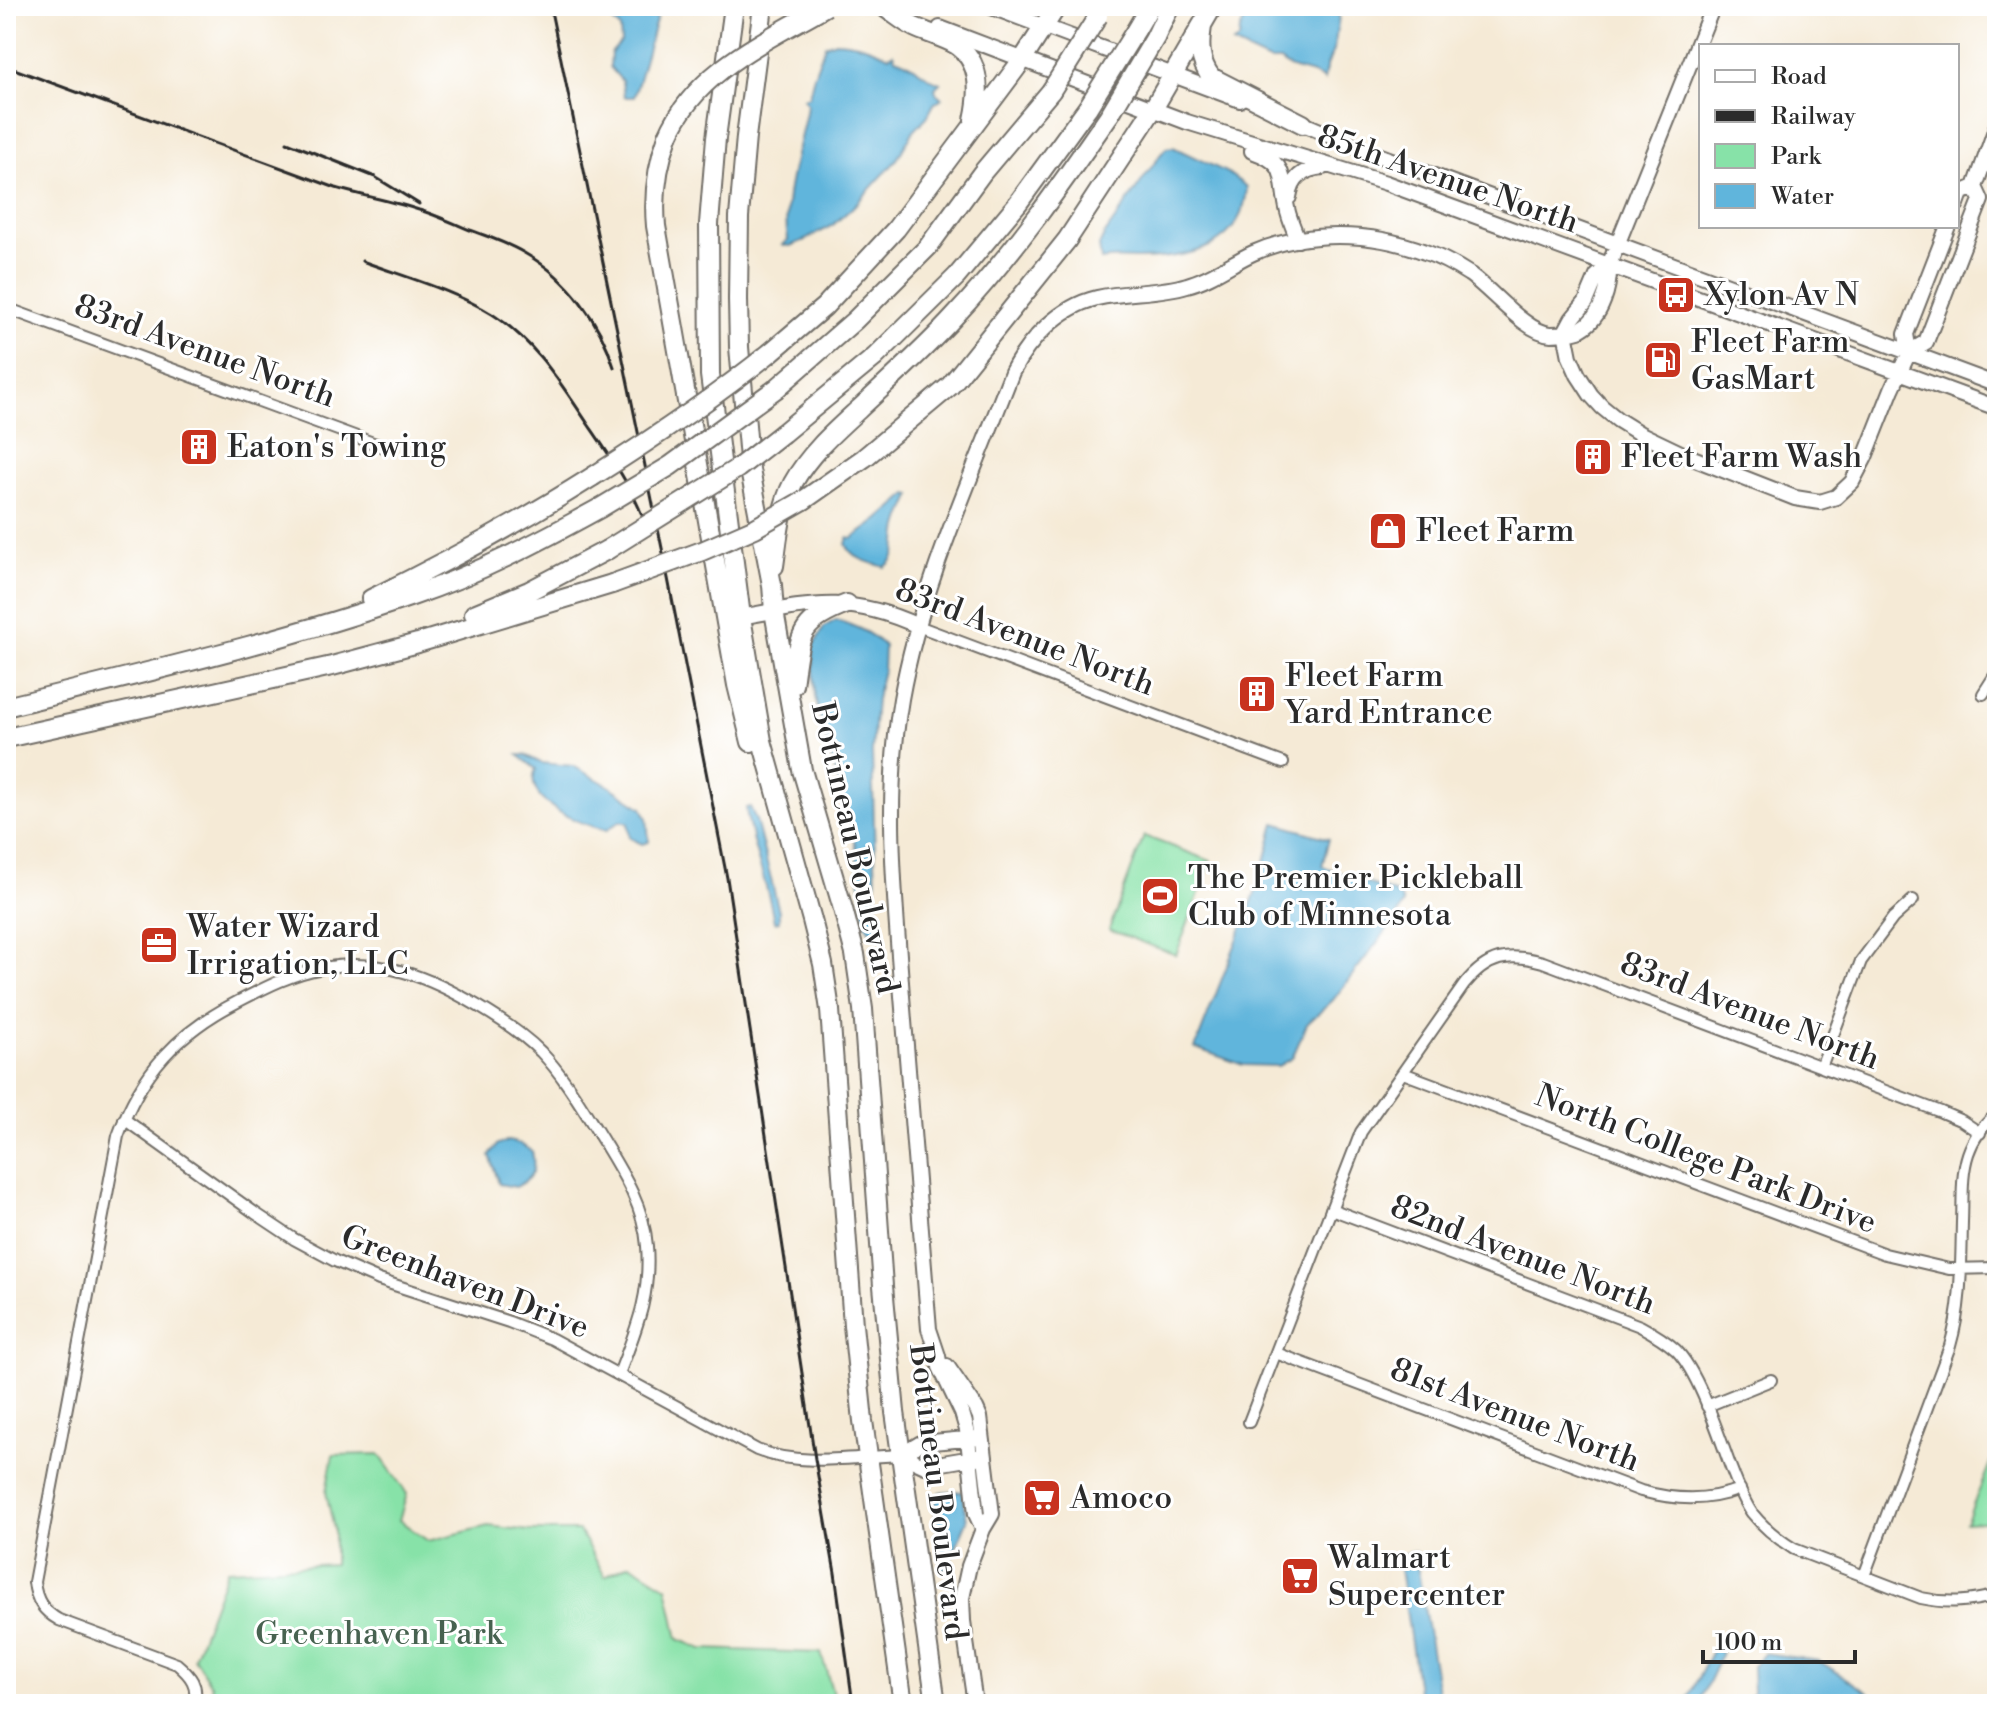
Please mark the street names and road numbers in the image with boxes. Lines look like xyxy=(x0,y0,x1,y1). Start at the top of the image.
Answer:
street label: 85th Avenue North xyxy=(1312,116,1584,242)
street label: 83rd Avenue North xyxy=(69,285,341,417)
street label: 83rd Avenue North xyxy=(890,569,1160,705)
street label: Bottineau Boulevard xyxy=(802,698,908,998)
street label: 83rd Avenue North xyxy=(1615,943,1885,1079)
street label: North College Park Drive xyxy=(1530,1075,1882,1243)
street label: 82nd Avenue North xyxy=(1385,1186,1661,1324)
street label: Greenhaven Drive xyxy=(335,1216,595,1348)
street label: Bottineau Boulevard xyxy=(900,1341,976,1642)
street label: 81st Avenue North xyxy=(1385,1349,1645,1481)

